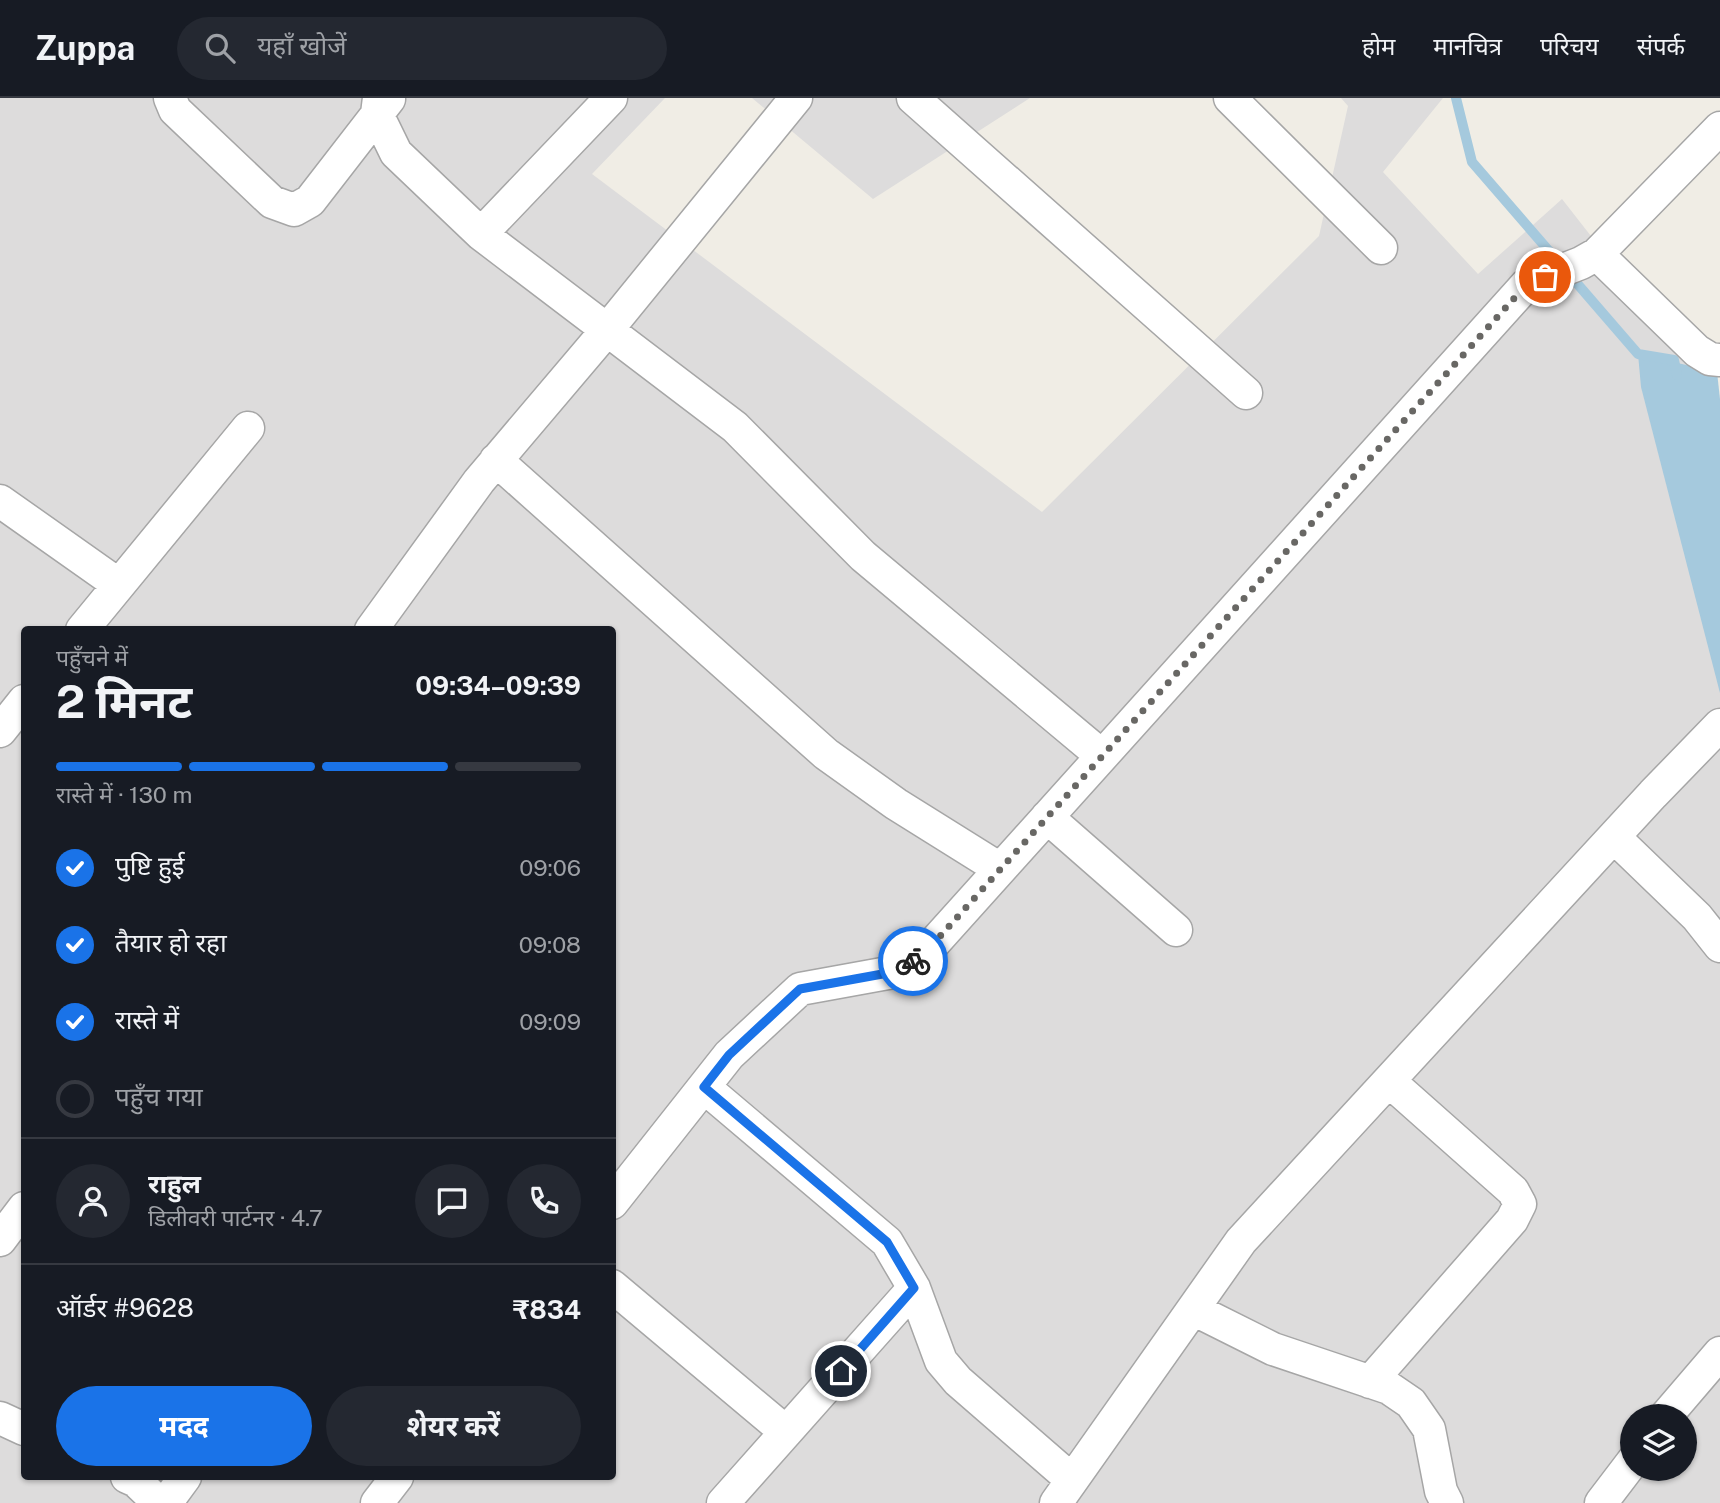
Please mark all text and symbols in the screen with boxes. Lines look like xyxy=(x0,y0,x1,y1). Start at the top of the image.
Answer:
search box xyxy=(177,17,667,80)
text: Zuppa xyxy=(35,29,135,67)
icon: search xyxy=(201,29,239,67)
text: यहाँ खोजें xyxy=(257,30,347,61)
text: होम xyxy=(1362,32,1395,60)
text: मानचित्र xyxy=(1433,32,1502,60)
text: परिचय xyxy=(1540,32,1599,60)
text: संपर्क xyxy=(1637,32,1685,60)
pin xyxy=(1515,247,1575,307)
icon: bag xyxy=(1526,258,1564,296)
text: पहुँचने में xyxy=(56,644,128,671)
text: 09:34–09:39 xyxy=(415,670,581,701)
text: 2 मिनट xyxy=(56,674,192,728)
text: रास्ते में · 130 m xyxy=(56,781,192,808)
icon: check xyxy=(56,849,94,887)
text: पुष्टि हुई xyxy=(115,850,185,881)
text: 09:06 xyxy=(519,854,581,881)
icon: check xyxy=(56,926,94,964)
courier xyxy=(878,926,948,996)
text: तैयार हो रहा xyxy=(115,927,227,958)
text: 09:08 xyxy=(519,931,581,958)
icon: bike xyxy=(894,942,932,980)
icon: check xyxy=(56,1003,94,1041)
text: रास्ते में xyxy=(115,1004,179,1035)
text: 09:09 xyxy=(519,1008,581,1035)
text: पहुँच गया xyxy=(115,1081,203,1112)
button: person xyxy=(56,1164,130,1238)
button: chat xyxy=(415,1164,489,1238)
button: phone xyxy=(507,1164,581,1238)
text: राहुल xyxy=(148,1168,201,1199)
text: डिलीवरी पार्टनर · 4.7 xyxy=(148,1204,323,1231)
text: ऑर्डर #9628 xyxy=(56,1292,194,1323)
text: ₹834 xyxy=(513,1294,581,1325)
pin xyxy=(811,1341,871,1401)
icon: home xyxy=(822,1352,860,1390)
button: मदद xyxy=(56,1386,312,1466)
button: शेयर करें xyxy=(326,1386,581,1466)
map controls xyxy=(1620,1404,1697,1481)
button: layers xyxy=(1620,1404,1697,1481)

